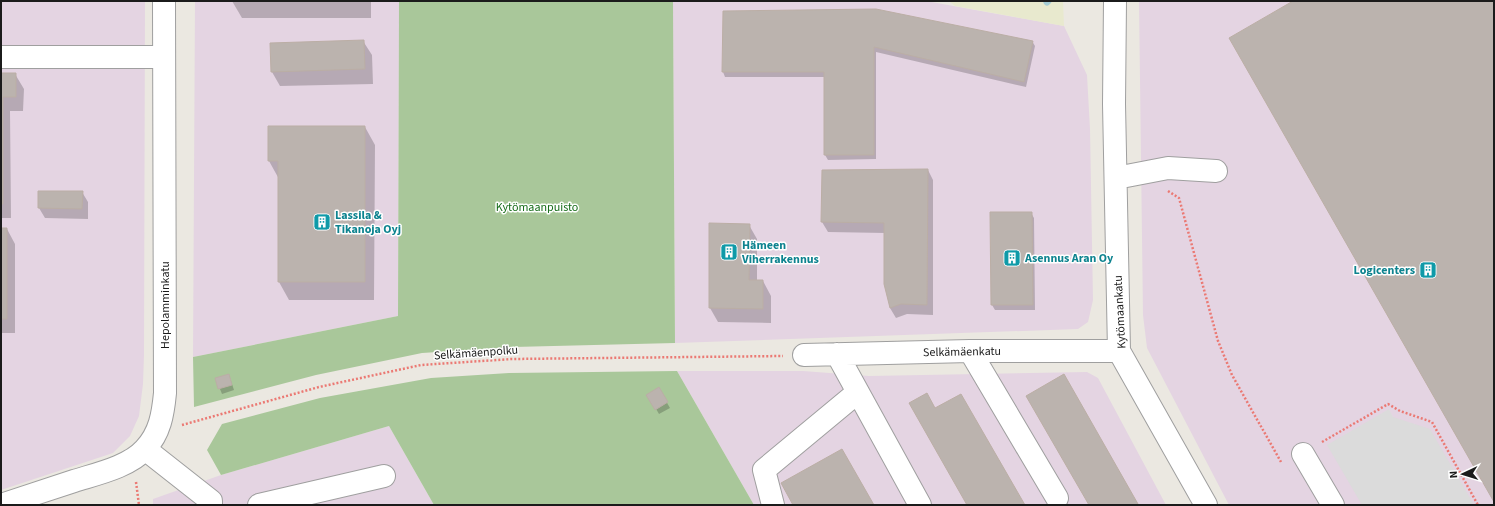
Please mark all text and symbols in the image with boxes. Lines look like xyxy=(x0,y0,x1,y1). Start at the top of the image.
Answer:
park label: Kytömaanpuisto xyxy=(496,199,578,216)
place label: Lassila & Tikanoja Oyj xyxy=(335,207,401,238)
building icon: Lassila & Tikanoja Oyj xyxy=(312,212,332,232)
place label: Hämeen Viherrakennus xyxy=(741,237,819,268)
building icon: Hämeen Viherrakennus xyxy=(719,242,739,262)
building icon: Asennus Aran Oy xyxy=(1002,248,1022,268)
place label: Asennus Aran Oy xyxy=(1024,250,1114,267)
building icon: Logicenters xyxy=(1418,260,1438,280)
street label: Hepolamminkatu xyxy=(157,261,174,349)
place label: Logicenters xyxy=(1354,262,1415,279)
street label: Kytömaankatu xyxy=(1110,275,1130,349)
street label: Selkämäenpolku xyxy=(433,342,519,364)
street label: Selkämäenkatu xyxy=(923,343,1001,361)
north arrow xyxy=(1443,454,1483,494)
text: N xyxy=(1446,470,1461,479)

